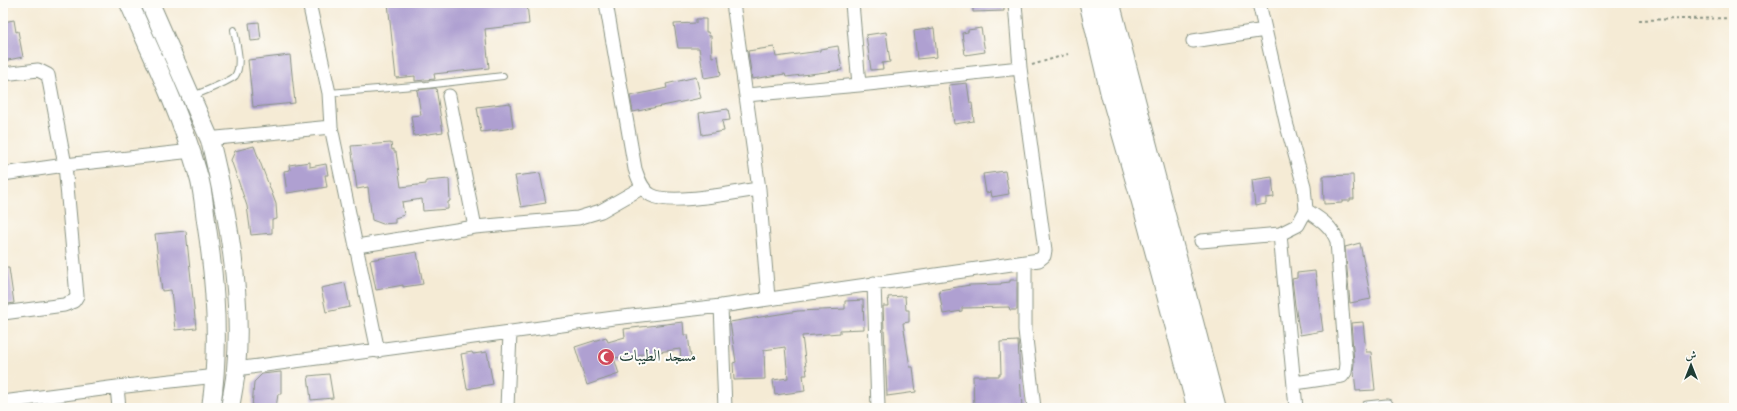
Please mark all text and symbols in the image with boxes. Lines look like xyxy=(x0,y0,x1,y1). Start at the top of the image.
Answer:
north arrow xyxy=(1671,345,1711,385)
mosque icon: مسجد الطيبات xyxy=(596,347,616,367)
place label: مسجد الطيبات xyxy=(619,349,696,365)
text: ش xyxy=(1686,351,1697,362)

